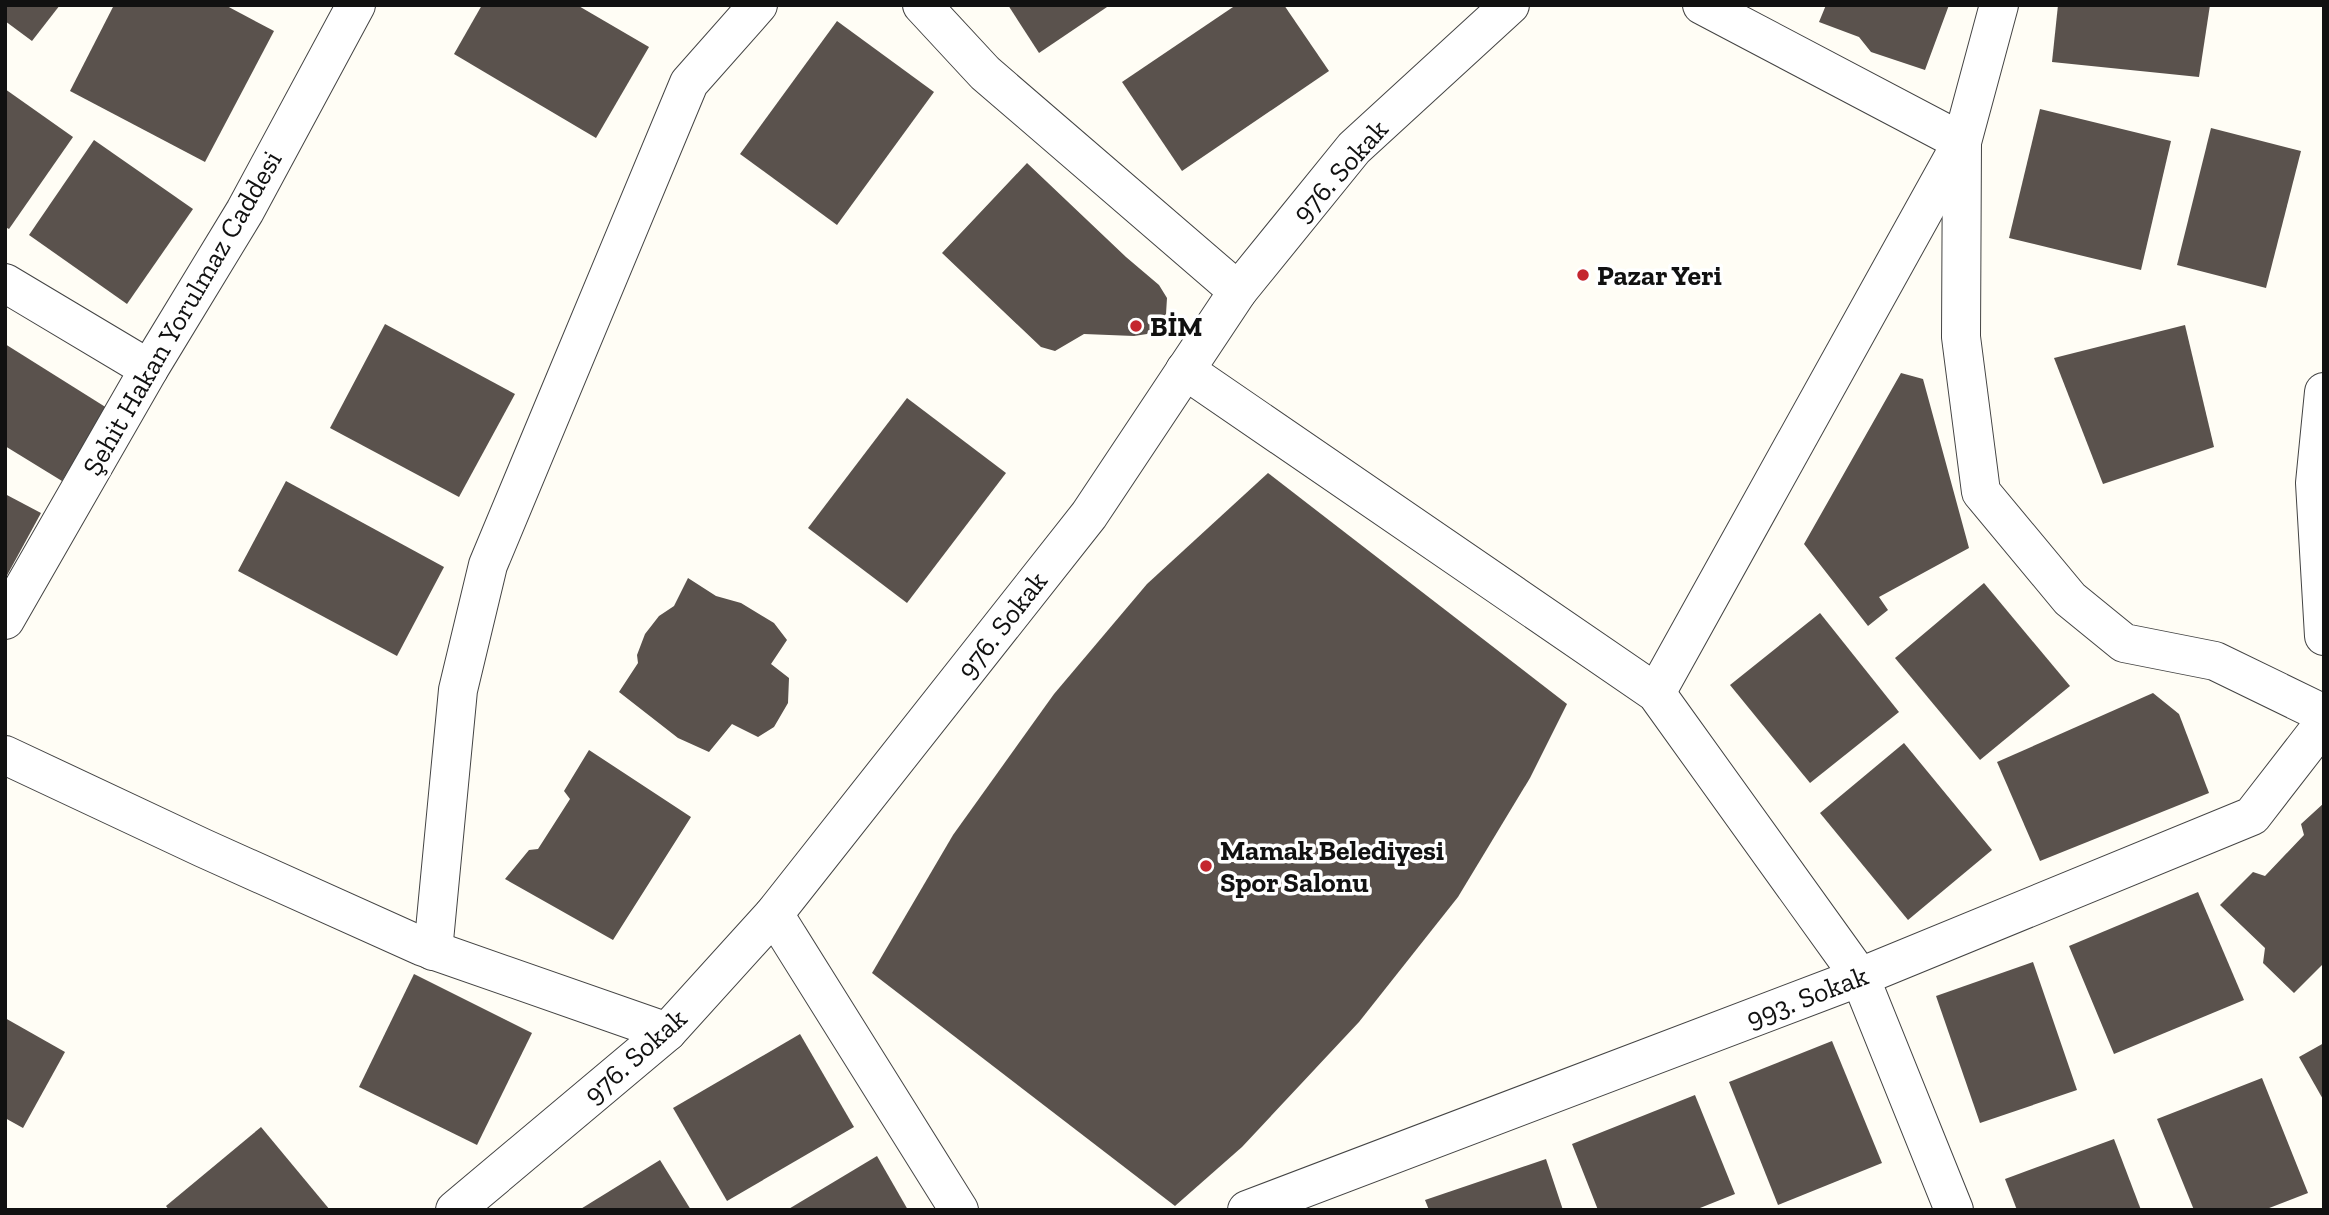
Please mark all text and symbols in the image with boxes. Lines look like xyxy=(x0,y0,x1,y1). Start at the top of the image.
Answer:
street label: 976. Sokak xyxy=(1285,113,1395,229)
street label: Şehit Hakan Yorulmaz Caddesi xyxy=(75,145,289,481)
place label: Pazar Yeri xyxy=(1597,259,1722,292)
marker: Pazar Yeri xyxy=(1575,267,1591,283)
place label: BİM xyxy=(1150,310,1202,343)
marker: BİM xyxy=(1128,318,1144,334)
street label: 976. Sokak xyxy=(950,565,1054,685)
place label: Mamak Belediyesi Spor Salonu xyxy=(1220,834,1444,899)
marker: Mamak Belediyesi Spor Salonu xyxy=(1198,858,1214,874)
street label: 993. Sokak xyxy=(1742,959,1873,1035)
street label: 976. Sokak xyxy=(577,1001,693,1111)

